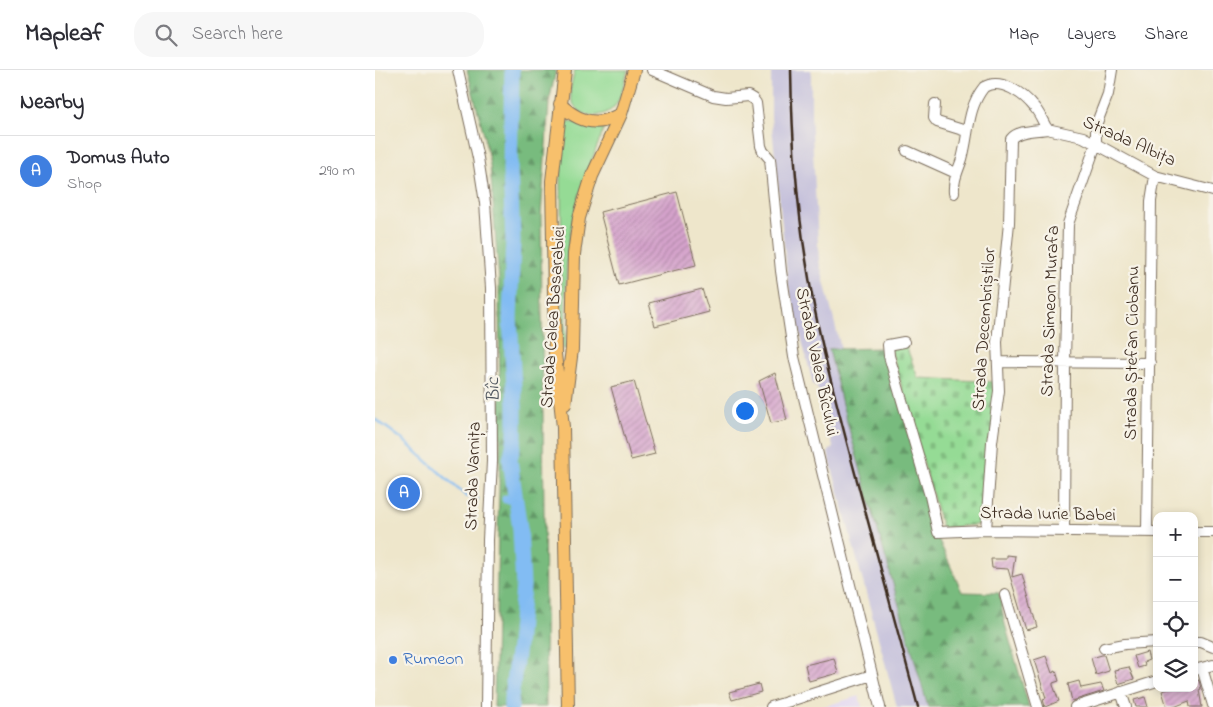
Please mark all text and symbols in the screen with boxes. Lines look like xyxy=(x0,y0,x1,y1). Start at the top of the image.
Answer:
search box xyxy=(134,12,484,57)
text: Mapleaf xyxy=(25,17,104,52)
icon: search xyxy=(152,21,180,49)
text: Search here xyxy=(192,21,283,48)
text: Map xyxy=(1009,22,1039,48)
text: Layers xyxy=(1067,22,1117,48)
text: Share xyxy=(1145,22,1188,48)
text: Nearby xyxy=(20,88,84,118)
street label: Strada Albița xyxy=(1078,110,1180,174)
text: Domus Auto xyxy=(67,145,170,172)
text: A xyxy=(31,159,41,183)
text: 290 m xyxy=(319,159,355,183)
text: Shop xyxy=(67,172,102,196)
street label: Strada Calea Basarabiei xyxy=(535,225,573,409)
street label: Strada Simeon Murafa xyxy=(1035,225,1067,397)
street label: Strada Decembriștilor xyxy=(966,246,1004,411)
street label: Strada Ștefan Ciobanu xyxy=(1118,265,1148,441)
street label: Strada Valea Bîcului xyxy=(788,286,844,438)
water label: Bîc xyxy=(480,376,508,403)
your location xyxy=(732,398,758,424)
street label: Strada Varnița xyxy=(459,421,489,531)
pin: A xyxy=(388,474,420,512)
street label: Strada Iurie Babei xyxy=(980,501,1116,529)
map controls xyxy=(1153,512,1198,692)
button: + xyxy=(1153,512,1198,557)
button: − xyxy=(1153,557,1198,602)
button: locate xyxy=(1153,602,1198,647)
place label: Rumeon xyxy=(403,647,464,673)
button: layers xyxy=(1153,647,1198,692)
marker: Rumeon xyxy=(387,654,399,666)

